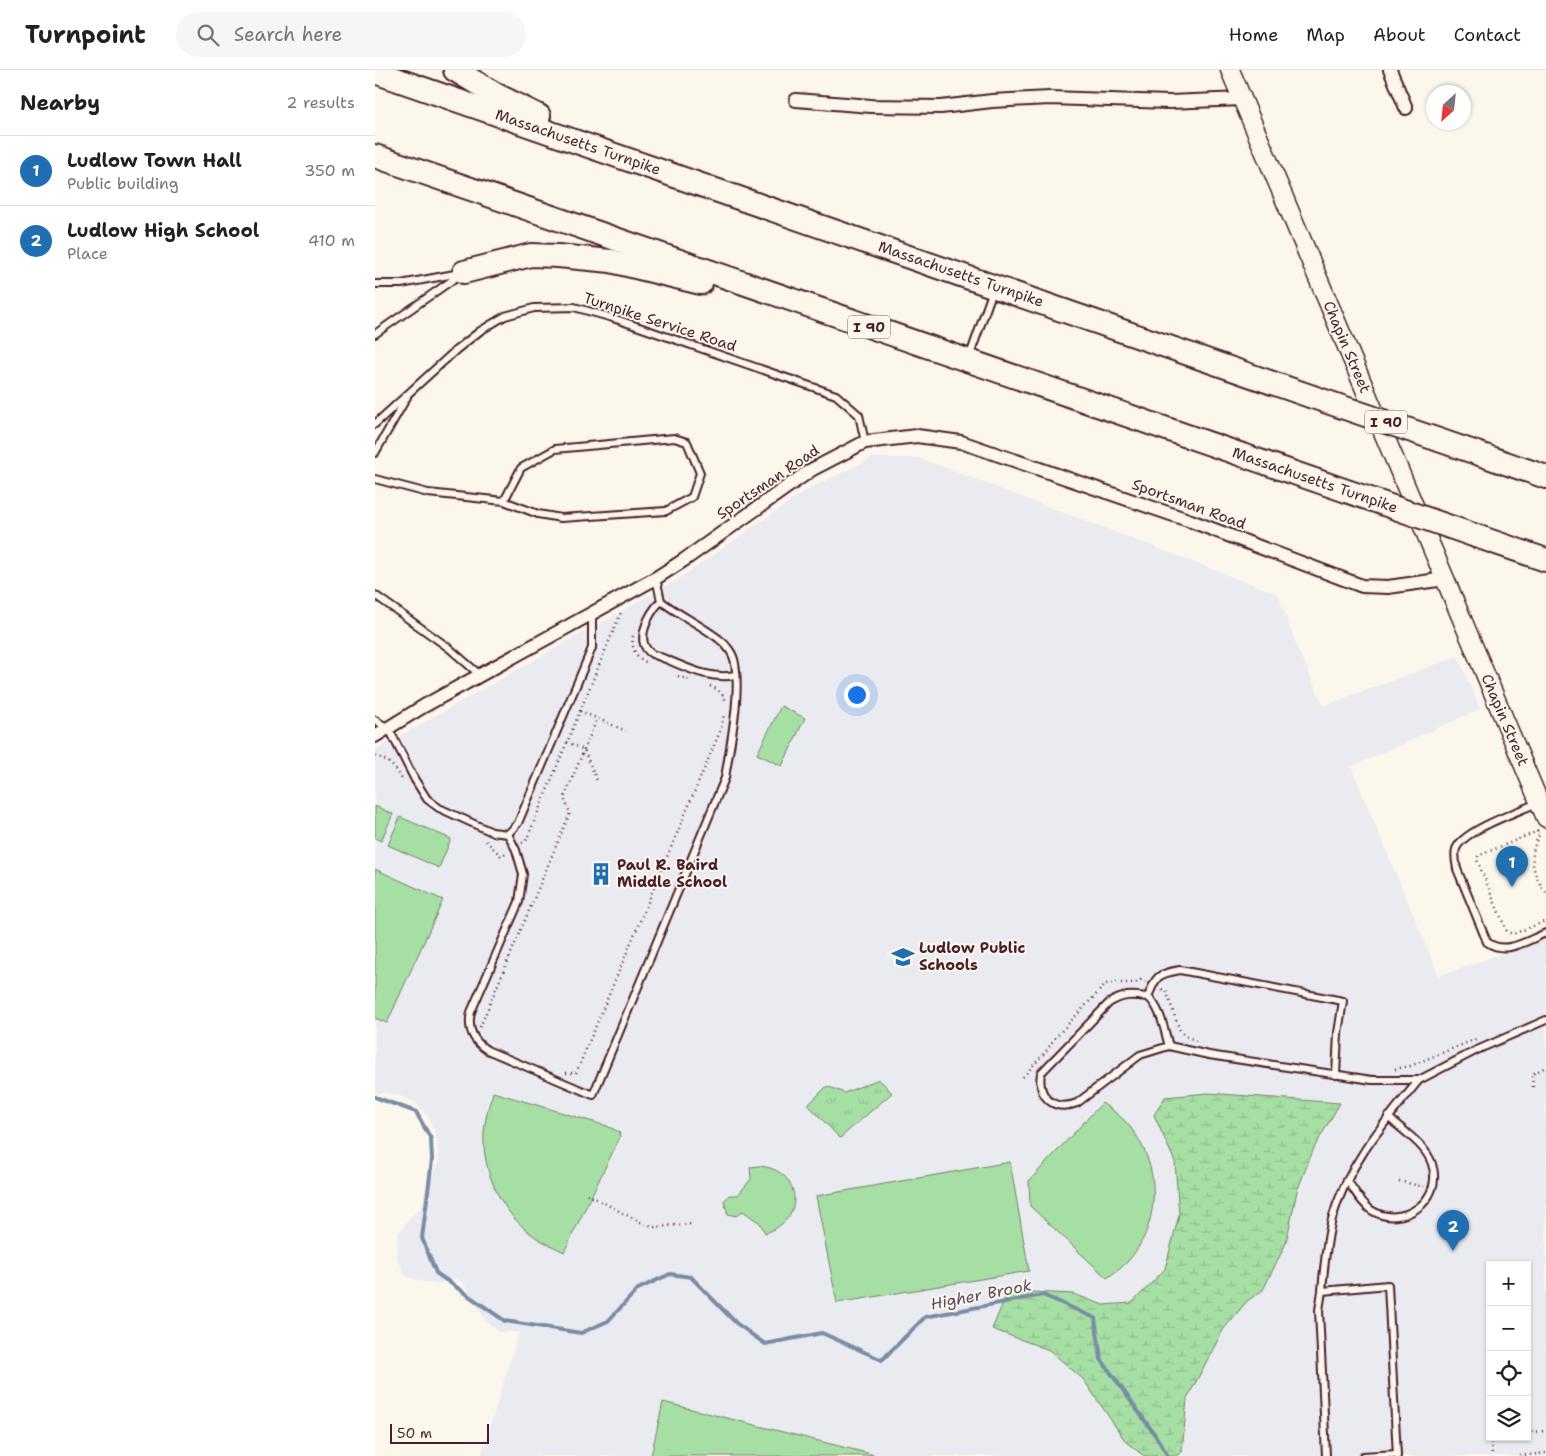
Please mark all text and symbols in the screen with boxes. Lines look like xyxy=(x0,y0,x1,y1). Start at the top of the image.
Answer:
search box xyxy=(176,12,526,57)
text: Turnpoint xyxy=(25,19,146,51)
icon: search xyxy=(194,21,222,49)
text: Search here xyxy=(234,22,342,47)
text: Home xyxy=(1229,23,1278,47)
text: Map xyxy=(1306,23,1345,47)
text: About xyxy=(1373,23,1426,47)
text: Contact xyxy=(1454,23,1521,47)
north arrow xyxy=(1426,85,1471,130)
text: Nearby xyxy=(20,89,100,117)
text: 2 results xyxy=(286,92,355,113)
street label: Massachusetts Turnpike xyxy=(493,104,663,180)
text: Ludlow Town Hall xyxy=(67,148,242,173)
text: 1 xyxy=(32,160,40,181)
text: 350 m xyxy=(304,160,355,181)
text: Public building xyxy=(67,173,179,194)
text: Ludlow High School xyxy=(67,218,259,243)
text: 2 xyxy=(30,230,42,251)
text: 410 m xyxy=(308,230,355,251)
street label: Massachusetts Turnpike xyxy=(876,236,1046,312)
text: Place xyxy=(67,243,108,264)
street label: Turnpike Service Road xyxy=(581,288,740,356)
street label: Chapin Street xyxy=(1319,298,1375,396)
road number: I 90 xyxy=(848,316,890,338)
road number: I 90 xyxy=(1365,411,1407,434)
street label: Sportsman Road xyxy=(713,440,824,524)
street label: Massachusetts Turnpike xyxy=(1230,442,1400,518)
street label: Sportsman Road xyxy=(1129,474,1249,534)
street label: Chapin Street xyxy=(1477,671,1533,769)
your location xyxy=(844,682,870,708)
pin: 1 xyxy=(1496,846,1528,887)
place label: Paul R. Baird Middle School xyxy=(617,855,727,892)
building icon: Paul R. Baird Middle School xyxy=(588,861,614,887)
place label: Ludlow Public Schools xyxy=(919,938,1026,975)
school or university icon: Ludlow Public Schools xyxy=(890,944,916,970)
pin: 2 xyxy=(1437,1210,1469,1251)
map controls xyxy=(1486,1261,1531,1441)
button: + xyxy=(1486,1261,1531,1306)
water label: Higher Brook xyxy=(929,1274,1033,1315)
button: − xyxy=(1486,1306,1531,1351)
button: locate xyxy=(1486,1351,1531,1396)
button: layers xyxy=(1486,1396,1531,1441)
scale bar xyxy=(390,1421,489,1444)
text: 50 m xyxy=(397,1424,432,1442)

